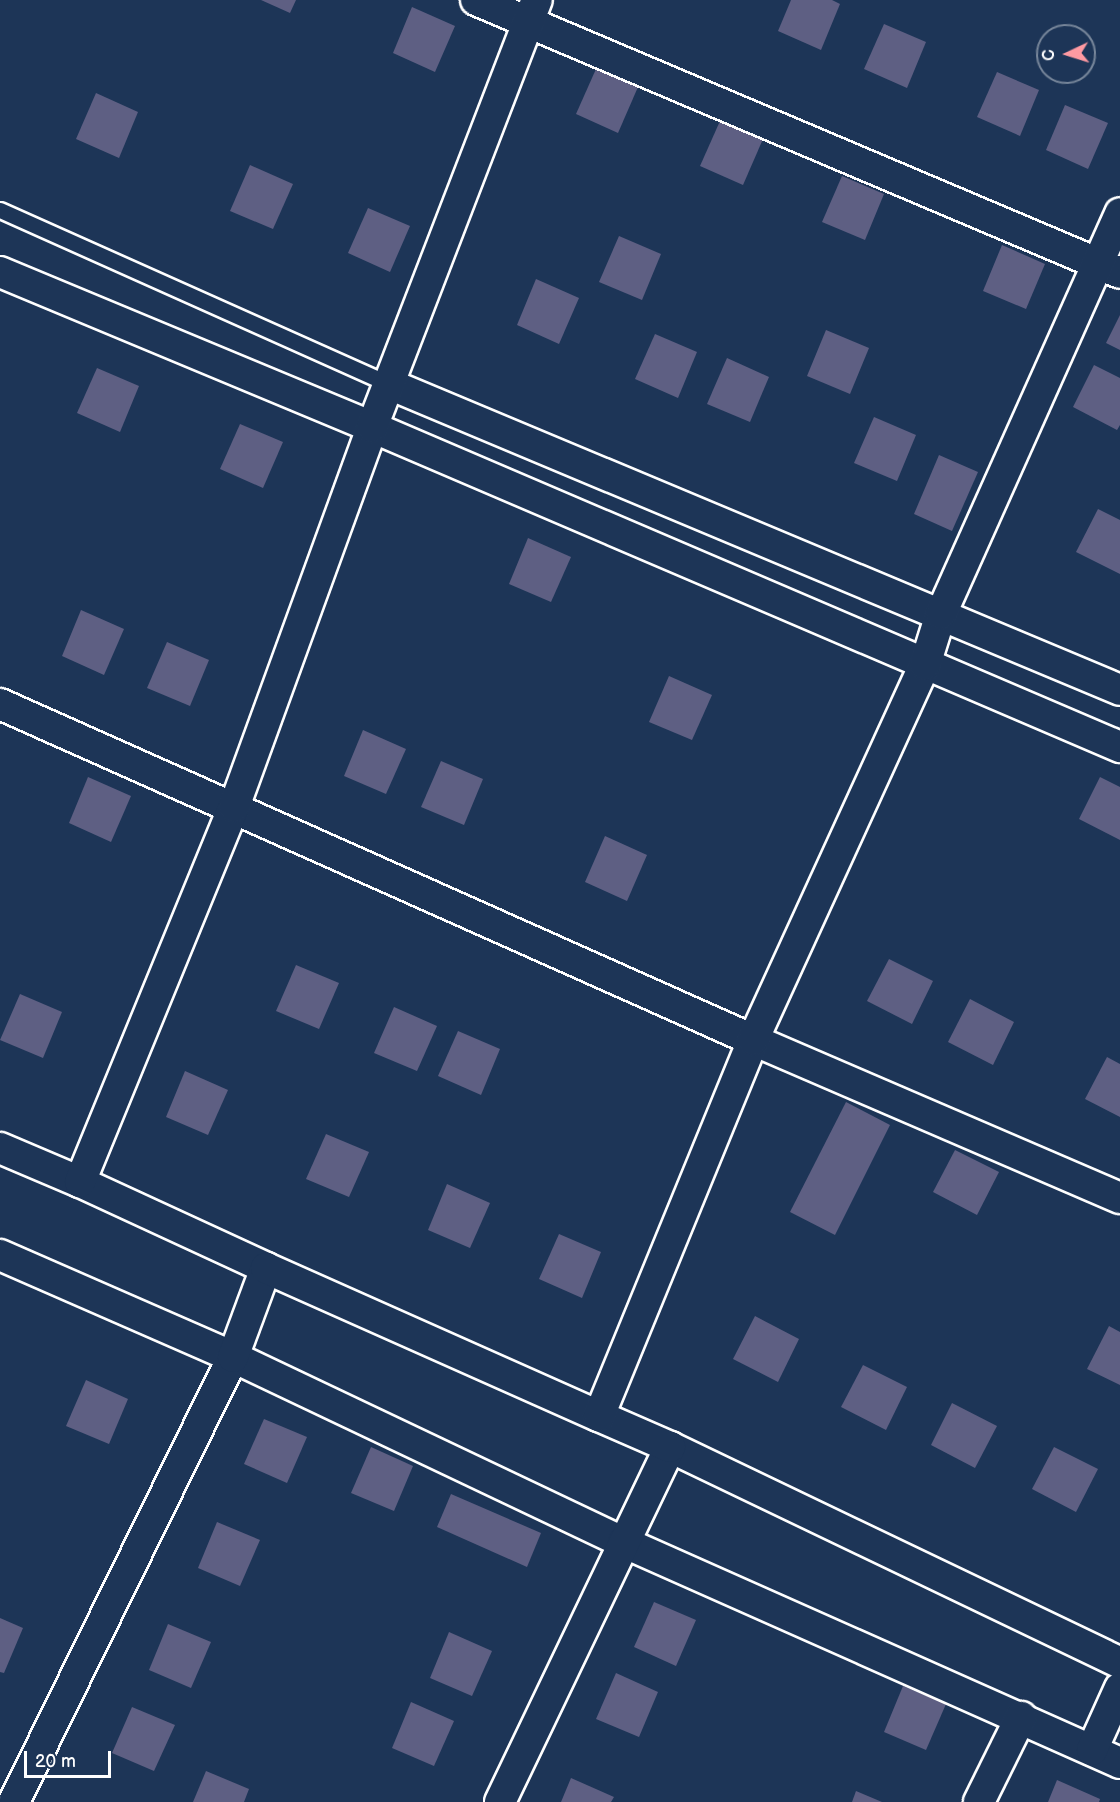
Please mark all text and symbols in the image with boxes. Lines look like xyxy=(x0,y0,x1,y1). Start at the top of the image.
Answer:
north arrow xyxy=(1036,24,1096,84)
text: С xyxy=(1040,49,1059,61)
scale bar xyxy=(27,1739,114,1777)
text: 20 m xyxy=(35,1751,76,1772)

